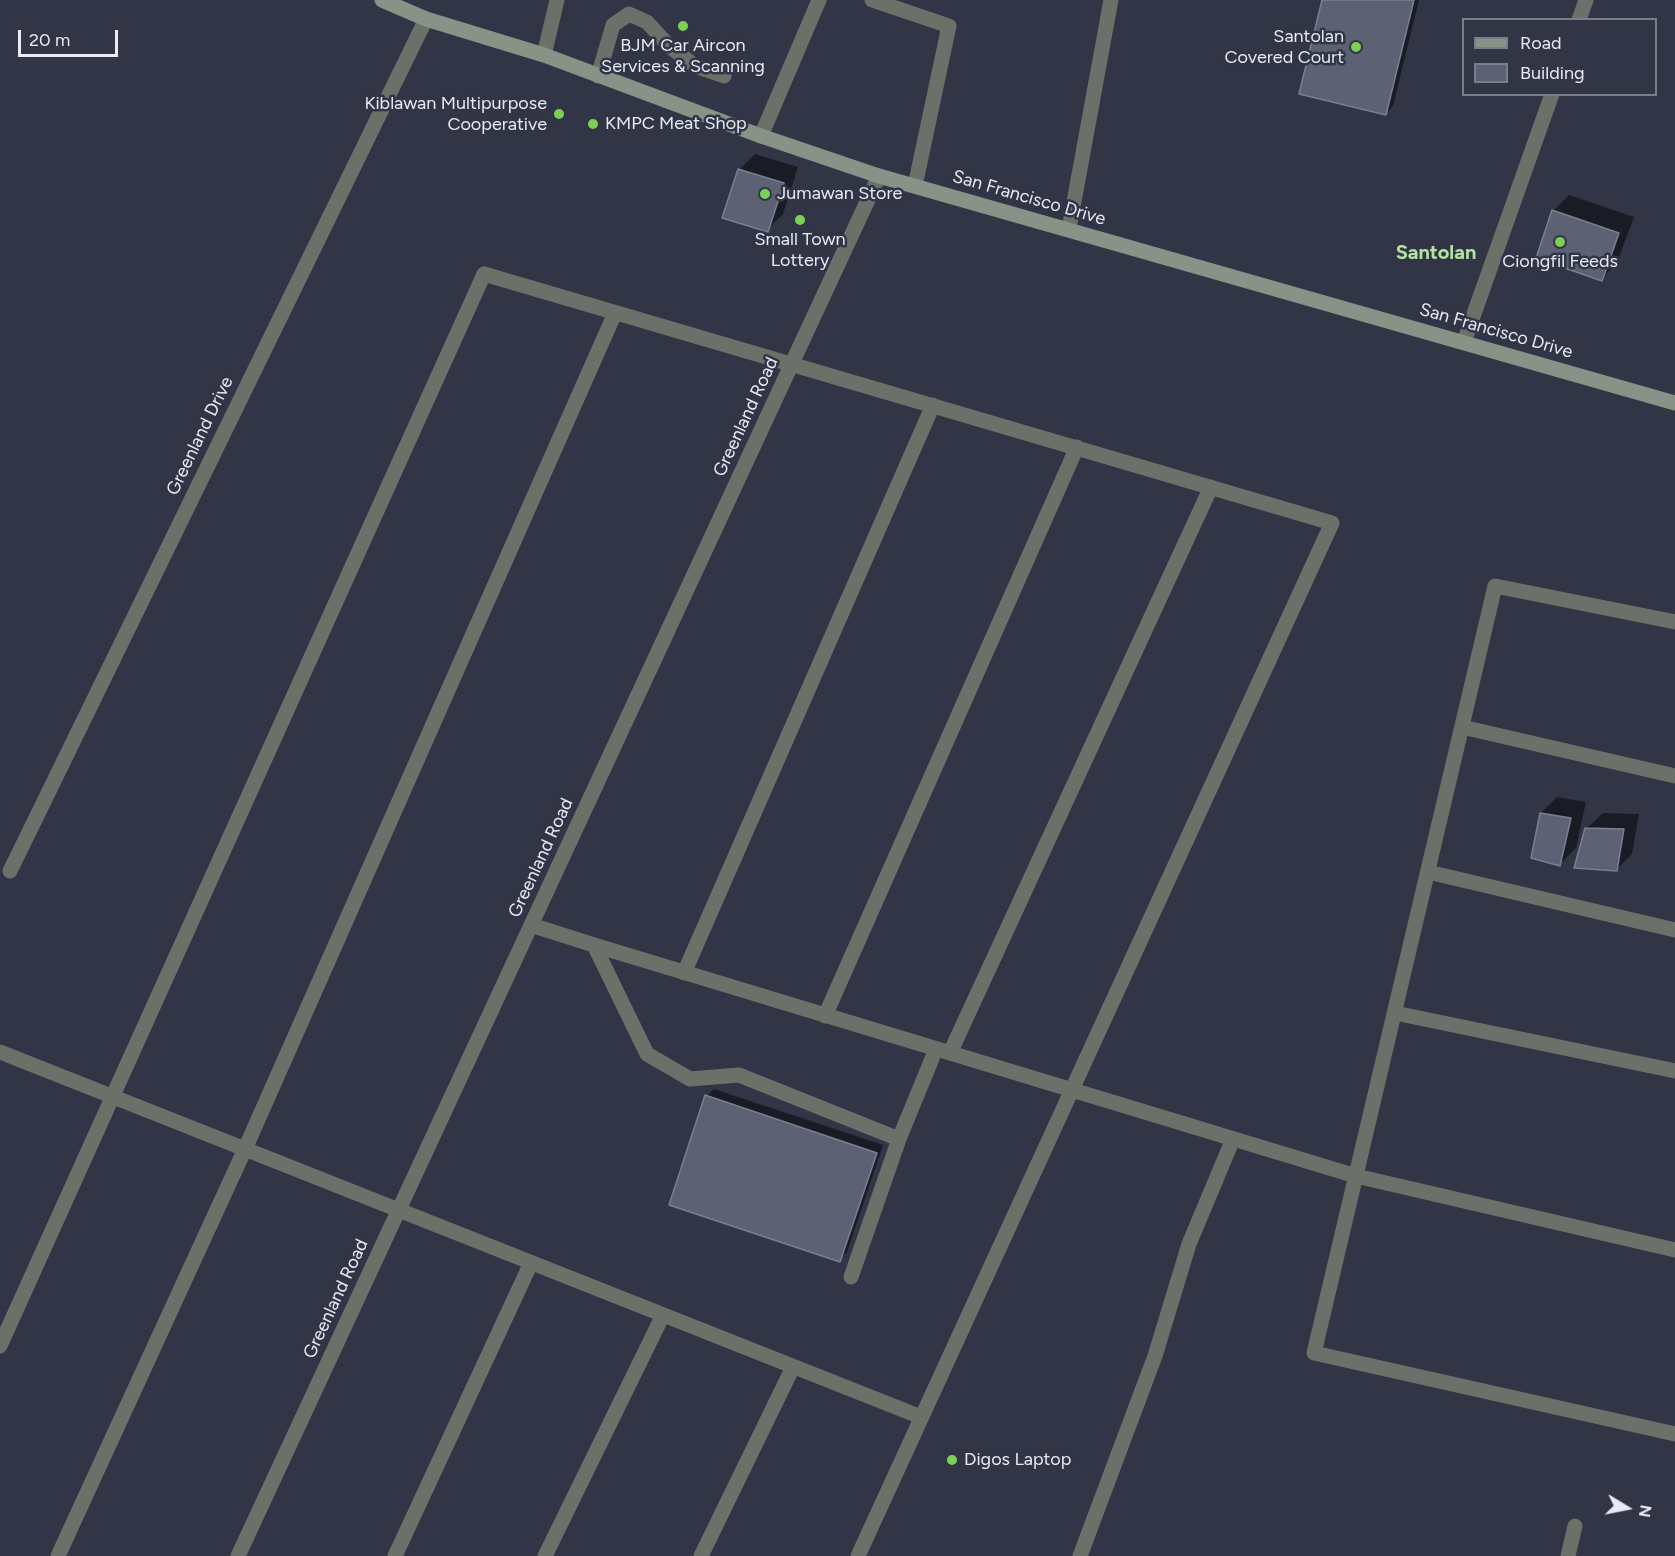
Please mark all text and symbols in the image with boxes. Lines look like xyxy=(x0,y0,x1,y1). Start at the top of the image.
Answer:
scale bar xyxy=(21,18,122,56)
legend xyxy=(1462,18,1657,96)
marker: BJM Car Aircon Services & Scanning xyxy=(676,19,690,33)
place label: Santolan Covered Court xyxy=(1225,26,1344,68)
text: 20 m xyxy=(29,29,70,51)
text: Road xyxy=(1520,32,1561,54)
place label: BJM Car Aircon Services & Scanning xyxy=(601,35,765,78)
marker: Santolan Covered Court xyxy=(1349,40,1363,54)
text: Building xyxy=(1520,62,1585,84)
place label: Kiblawan Multipurpose Cooperative xyxy=(364,93,547,136)
marker: Kiblawan Multipurpose Cooperative xyxy=(552,107,566,121)
place label: KMPC Meat Shop xyxy=(605,113,747,135)
marker: KMPC Meat Shop xyxy=(586,117,600,131)
street label: San Francisco Drive xyxy=(950,166,1108,230)
place label: Jumawan Store xyxy=(777,183,902,205)
marker: Jumawan Store xyxy=(758,187,772,201)
marker: Small Town Lottery xyxy=(793,213,807,227)
place label: Small Town Lottery xyxy=(754,229,846,272)
marker: Ciongfil Feeds xyxy=(1553,235,1567,249)
district label: Santolan xyxy=(1396,241,1476,265)
place label: Ciongfil Feeds xyxy=(1502,251,1618,273)
street label: San Francisco Drive xyxy=(1417,299,1575,363)
street label: Greenland Road xyxy=(709,354,783,480)
street label: Greenland Drive xyxy=(162,373,238,499)
street label: Greenland Road xyxy=(504,795,578,921)
street label: Greenland Road xyxy=(299,1236,373,1362)
place label: Digos Laptop xyxy=(964,1449,1071,1471)
marker: Digos Laptop xyxy=(945,1453,959,1467)
north arrow xyxy=(1597,1478,1657,1538)
text: N xyxy=(1635,1503,1656,1519)

